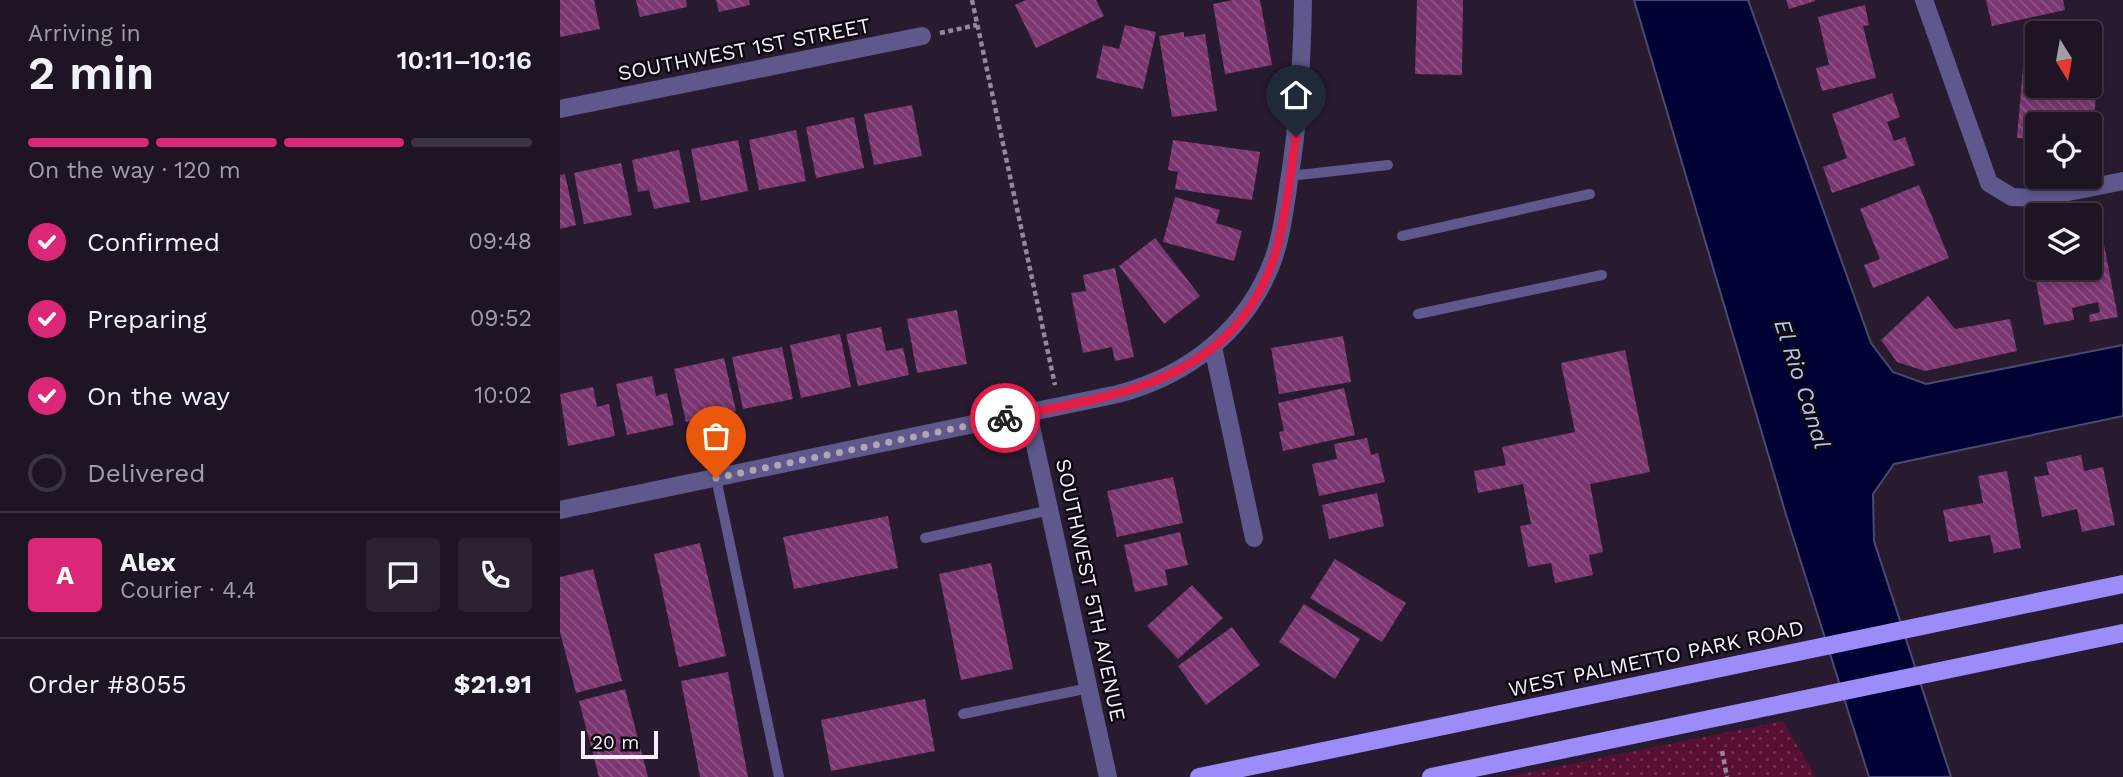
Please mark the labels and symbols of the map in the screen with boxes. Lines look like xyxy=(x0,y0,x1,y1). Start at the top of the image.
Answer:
street label: SOUTHWEST 1ST STREET xyxy=(616,12,873,86)
north arrow xyxy=(2025,21,2102,98)
pin xyxy=(1266,65,1326,137)
water label: El Rio Canal xyxy=(1768,316,1836,452)
courier xyxy=(970,383,1040,453)
pin xyxy=(686,406,746,478)
street label: SOUTHWEST 5TH AVENUE xyxy=(1051,456,1131,724)
street label: WEST PALMETTO PARK ROAD xyxy=(1506,614,1806,702)
scale bar xyxy=(581,728,658,760)

